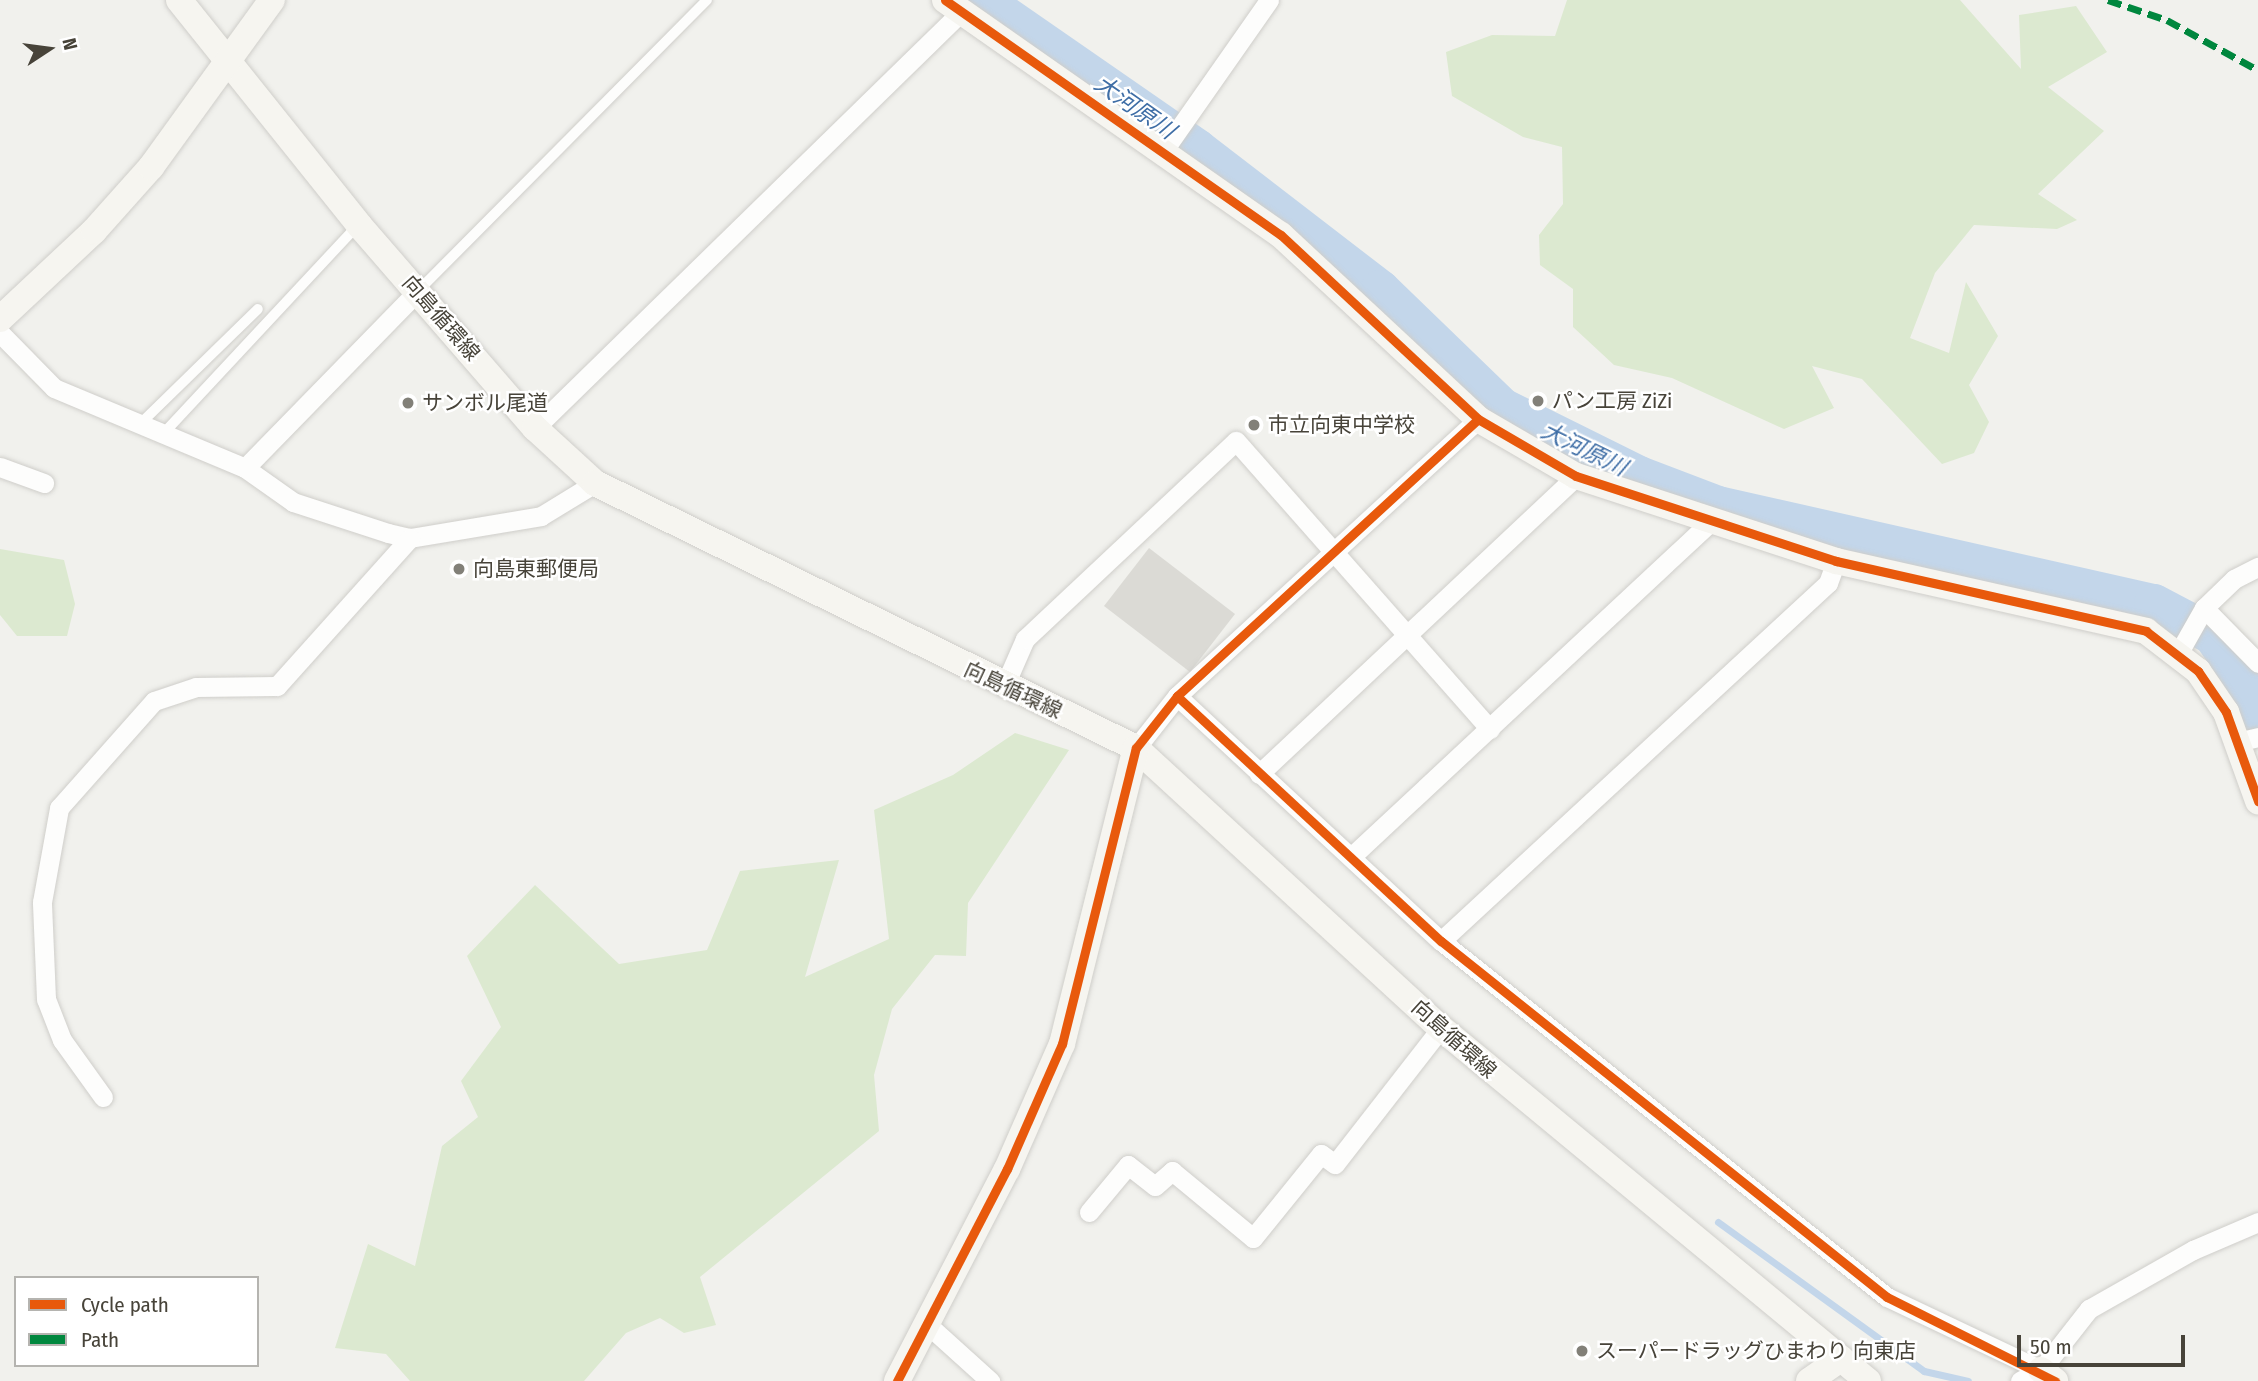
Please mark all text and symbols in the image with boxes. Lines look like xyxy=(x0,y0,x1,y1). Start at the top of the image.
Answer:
north arrow xyxy=(14,14,84,84)
text: N xyxy=(57,36,82,52)
water label: 大河原川 xyxy=(1089,69,1181,145)
street label: 向島循環線 xyxy=(397,270,485,366)
place label: パン工房 ZiZi xyxy=(1552,388,1671,414)
place label: サンボル尾道 xyxy=(422,390,548,416)
marker: パン工房 ZiZi xyxy=(1530,393,1546,409)
marker: サンボル尾道 xyxy=(400,395,416,411)
place label: 市立向東中学校 xyxy=(1268,412,1415,438)
water label: 大河原川 xyxy=(1537,416,1631,482)
marker: 市立向東中学校 xyxy=(1246,417,1262,433)
place label: 向島東郵便局 xyxy=(473,556,599,582)
marker: 向島東郵便局 xyxy=(451,561,467,577)
street label: 向島循環線 xyxy=(960,656,1066,724)
street label: 向島循環線 xyxy=(1407,995,1501,1083)
legend xyxy=(14,1276,259,1367)
text: Cycle path xyxy=(81,1292,169,1318)
scale bar xyxy=(2020,1322,2188,1366)
text: Path xyxy=(81,1327,119,1353)
text: 50 m xyxy=(2030,1334,2072,1360)
place label: スーパードラッグひまわり 向東店 xyxy=(1596,1338,1916,1364)
marker: スーパードラッグひまわり 向東店 xyxy=(1574,1343,1590,1359)

